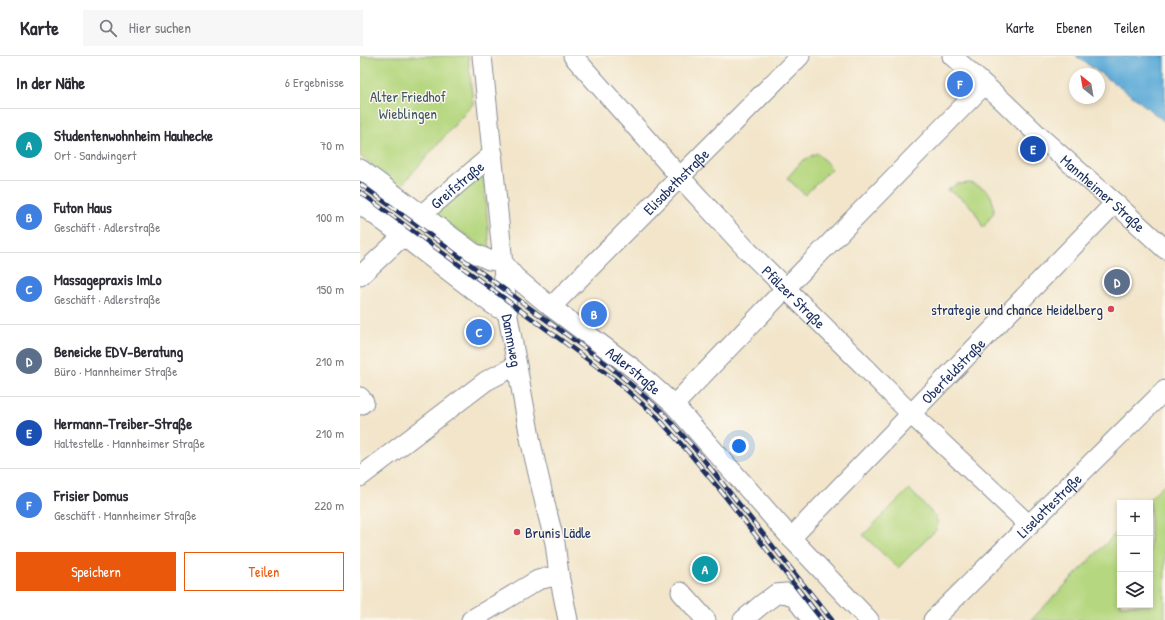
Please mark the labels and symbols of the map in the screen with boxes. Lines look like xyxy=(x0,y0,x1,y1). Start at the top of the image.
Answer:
north arrow xyxy=(1069,68,1105,104)
pin: F xyxy=(947,69,973,99)
park label: Alter Friedhof Wieblingen xyxy=(370,86,447,124)
pin: E xyxy=(1020,134,1046,164)
street label: Elisabethstraße xyxy=(638,143,713,219)
street label: Mannheimer Straße xyxy=(1056,149,1150,236)
street label: Greifstraße xyxy=(426,156,488,213)
street label: Pfälzer Straße xyxy=(758,260,831,333)
pin: D xyxy=(1104,267,1130,297)
pin: B xyxy=(581,299,607,329)
place label: strategie und chance Heidelberg xyxy=(931,299,1103,320)
marker: strategie und chance Heidelberg xyxy=(1106,304,1116,314)
street label: Dammweg xyxy=(497,312,527,369)
pin: C xyxy=(466,317,492,347)
street label: Oberfeldstraße xyxy=(916,333,990,408)
street label: Adlerstraße xyxy=(602,341,666,399)
your location xyxy=(729,436,749,456)
street label: Liselottestraße xyxy=(1012,468,1086,542)
place label: Brunis Lädle xyxy=(525,522,591,543)
marker: Brunis Lädle xyxy=(512,527,522,537)
pin: A xyxy=(692,554,718,584)

